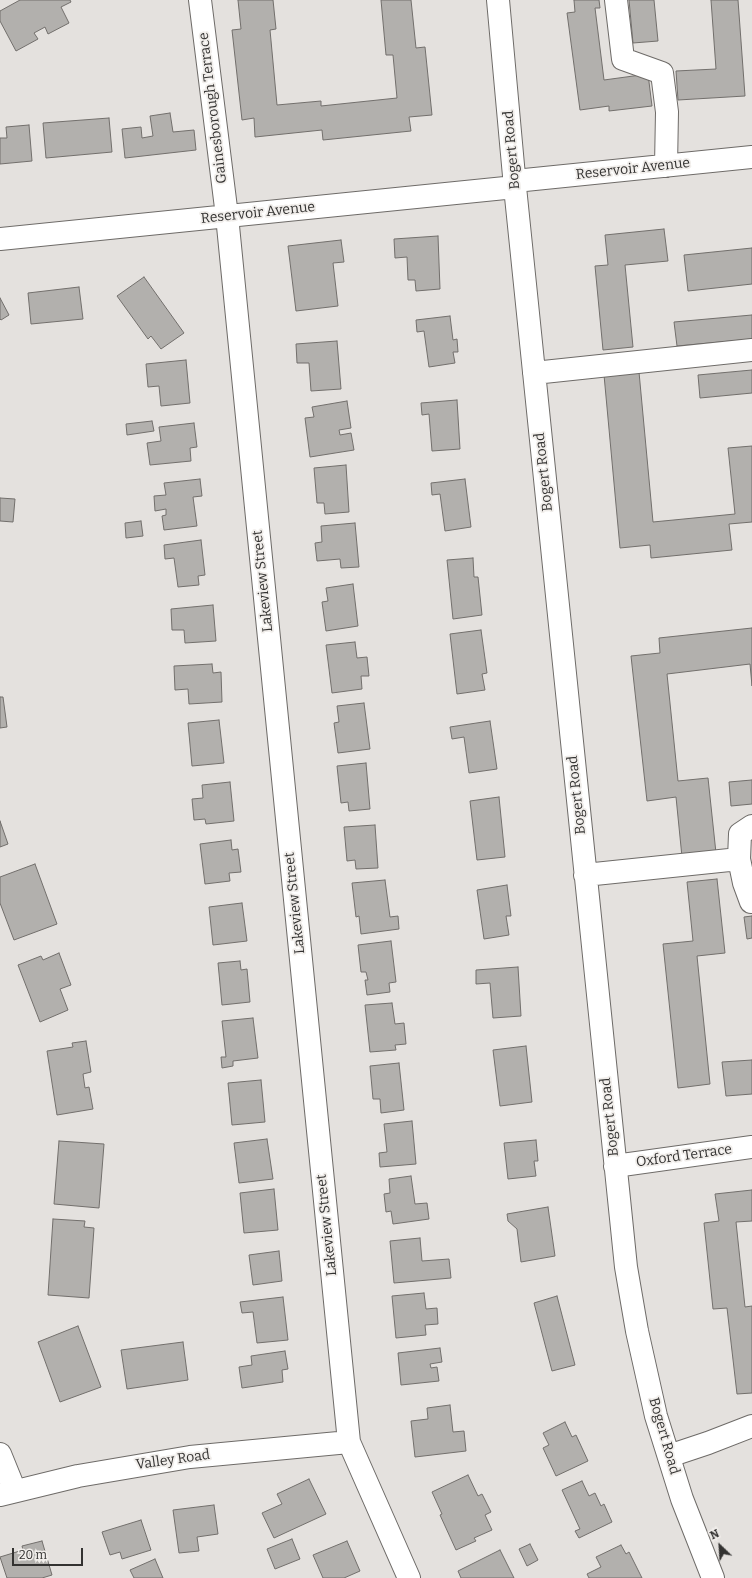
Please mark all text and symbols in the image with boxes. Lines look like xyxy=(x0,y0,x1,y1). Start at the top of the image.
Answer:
street label: Gainesborough Terrace xyxy=(195,31,231,185)
street label: Bogert Road xyxy=(500,110,524,190)
street label: Reservoir Avenue xyxy=(575,155,691,183)
street label: Reservoir Avenue xyxy=(200,199,316,227)
street label: Bogert Road xyxy=(532,432,556,512)
street label: Lakeview Street xyxy=(249,529,277,633)
street label: Bogert Road xyxy=(565,755,589,835)
street label: Lakeview Street xyxy=(281,851,309,955)
street label: Bogert Road xyxy=(598,1077,622,1157)
street label: Oxford Terrace xyxy=(635,1141,733,1171)
street label: Lakeview Street xyxy=(313,1173,341,1277)
street label: Bogert Road xyxy=(645,1396,683,1476)
street label: Valley Road xyxy=(135,1446,211,1474)
north arrow xyxy=(700,1526,740,1566)
text: N xyxy=(708,1527,721,1542)
scale bar xyxy=(14,1540,85,1566)
text: 20 m xyxy=(19,1548,47,1562)

